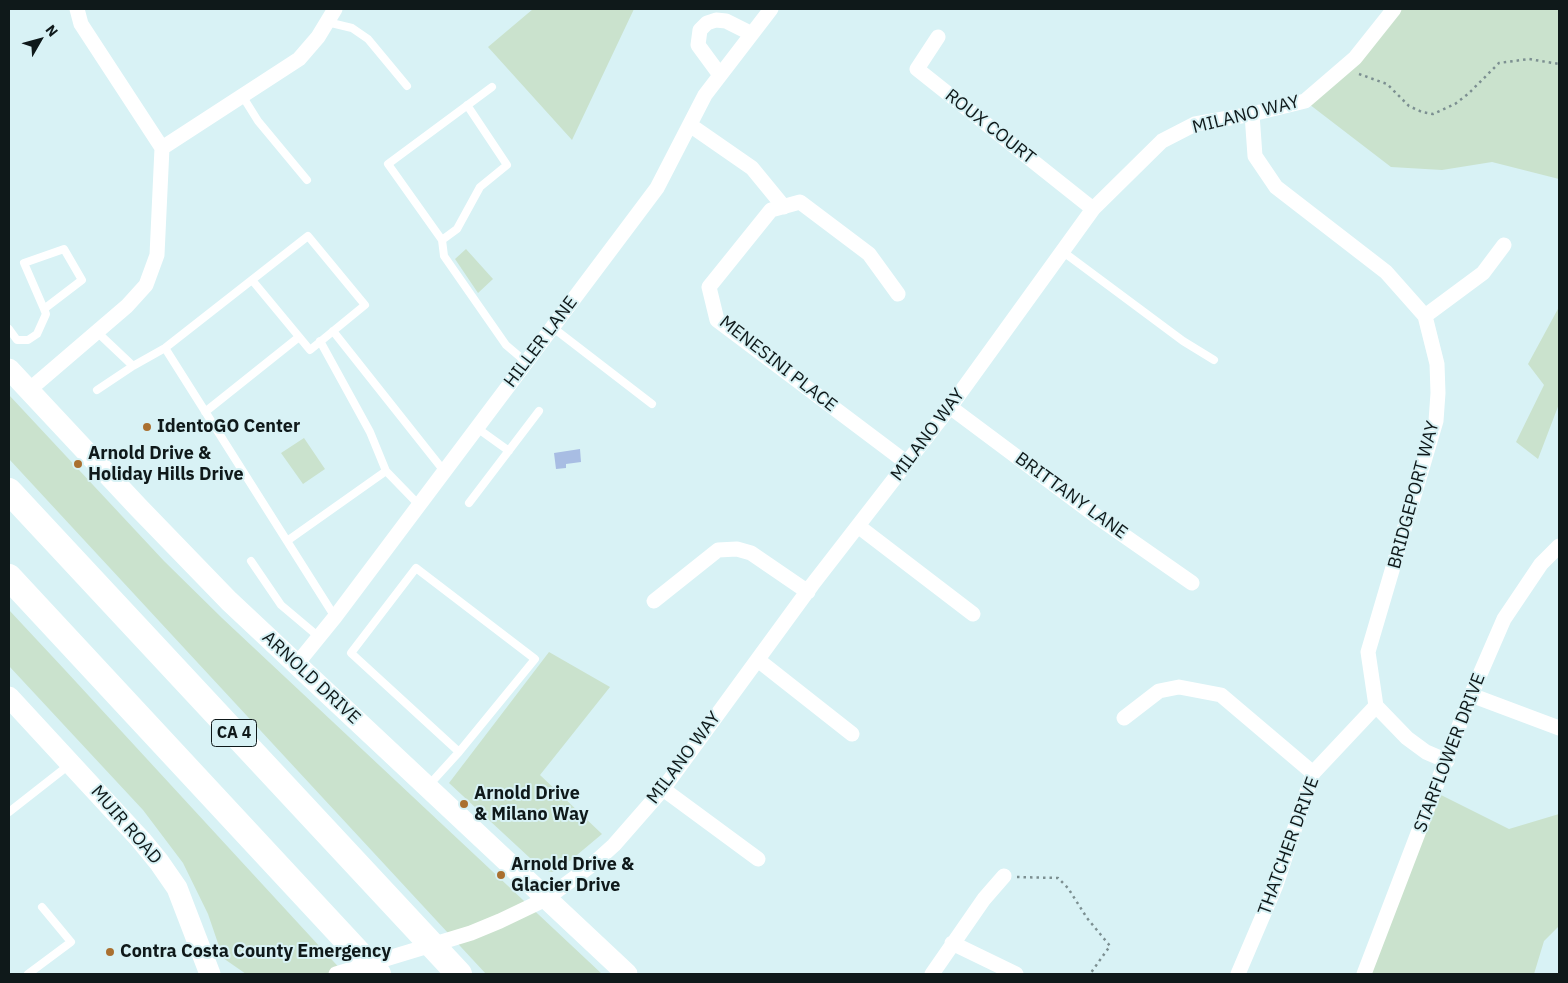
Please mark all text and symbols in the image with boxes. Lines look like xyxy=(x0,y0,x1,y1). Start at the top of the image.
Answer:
north arrow xyxy=(15,15,65,65)
text: N xyxy=(42,21,62,40)
street label: ROUX COURT xyxy=(940,85,1040,169)
street label: MILANO WAY xyxy=(1190,91,1302,139)
street label: HILLER LANE xyxy=(500,292,582,392)
street label: MENESINI PLACE xyxy=(715,311,841,417)
street label: MILANO WAY xyxy=(886,385,970,485)
place label: IdentoGO Center xyxy=(157,416,300,438)
street label: BRIDGEPORT WAY xyxy=(1384,419,1444,571)
marker: IdentoGO Center xyxy=(141,421,153,433)
place label: Arnold Drive & Holiday Hills Drive xyxy=(88,443,244,486)
street label: BRITTANY LANE xyxy=(1011,448,1131,544)
marker: Arnold Drive & Holiday Hills Drive xyxy=(72,458,84,470)
street label: ARNOLD DRIVE xyxy=(258,627,364,729)
street label: STARFLOWER DRIVE xyxy=(1410,671,1490,835)
street label: MILANO WAY xyxy=(642,708,726,808)
road number: CA 4 xyxy=(212,720,256,746)
street label: THATCHER DRIVE xyxy=(1254,774,1324,918)
street label: MUIR ROAD xyxy=(86,781,166,869)
place label: Arnold Drive & Milano Way xyxy=(474,783,589,826)
marker: Arnold Drive & Milano Way xyxy=(458,798,470,810)
place label: Arnold Drive & Glacier Drive xyxy=(511,854,634,896)
marker: Arnold Drive & Glacier Drive xyxy=(495,869,507,881)
place label: Contra Costa County Emergency xyxy=(120,941,391,963)
marker: Contra Costa County Emergency xyxy=(104,946,116,958)

